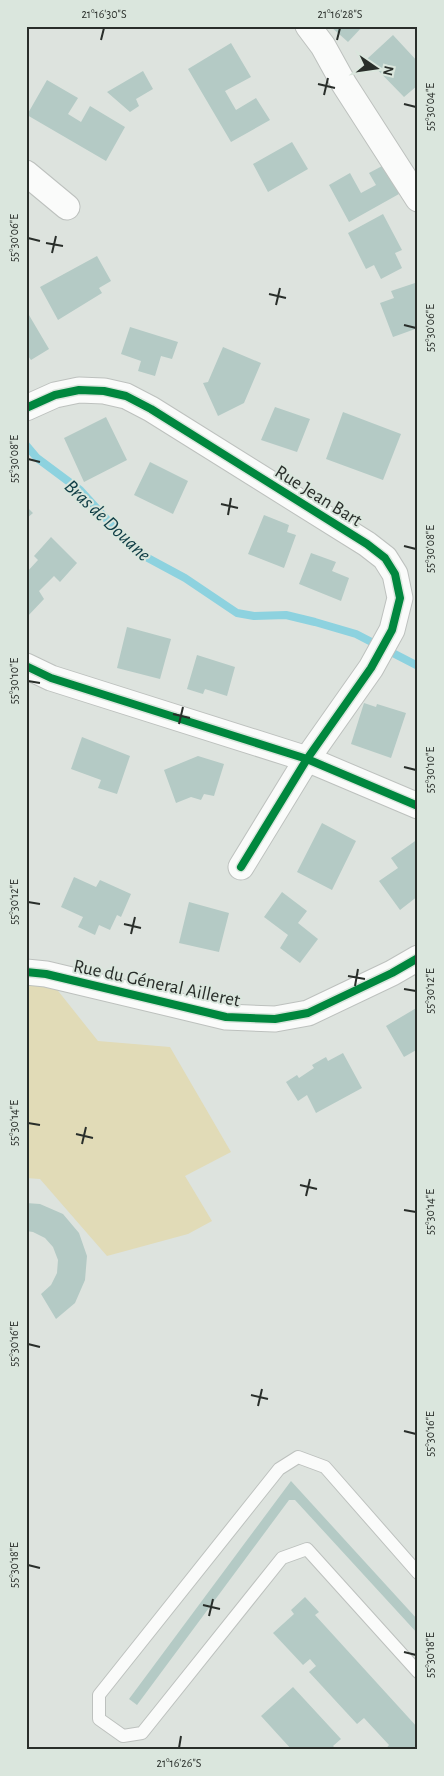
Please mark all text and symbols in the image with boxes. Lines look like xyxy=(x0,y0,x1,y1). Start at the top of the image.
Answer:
text: 21°16'30"S xyxy=(81,8,127,20)
text: 21°16'28"S xyxy=(317,8,363,20)
north arrow xyxy=(352,42,402,92)
text: N xyxy=(380,64,396,77)
text: 55°30'04"E xyxy=(424,83,436,131)
text: 55°30'06"E xyxy=(8,214,20,262)
text: 55°30'06"E xyxy=(424,304,436,352)
text: 55°30'08"E xyxy=(8,435,20,483)
street label: Rue Jean Bart xyxy=(271,462,365,530)
water label: Bras de Douane xyxy=(60,476,155,566)
text: 55°30'08"E xyxy=(424,525,436,573)
text: 55°30'10"E xyxy=(8,658,20,704)
text: 55°30'10"E xyxy=(424,747,436,793)
text: 55°30'12"E xyxy=(8,879,20,925)
street label: Rue du Géneral Ailleret xyxy=(72,957,242,1010)
text: 55°30'12"E xyxy=(424,968,436,1014)
text: 55°30'14"E xyxy=(8,1100,20,1146)
text: 55°30'14"E xyxy=(424,1189,436,1235)
text: 55°30'16"E xyxy=(8,1321,20,1367)
text: 55°30'16"E xyxy=(424,1411,436,1457)
text: 55°30'18"E xyxy=(8,1542,20,1588)
text: 55°30'18"E xyxy=(424,1632,436,1678)
text: 21°16'26"S xyxy=(157,1757,202,1769)

